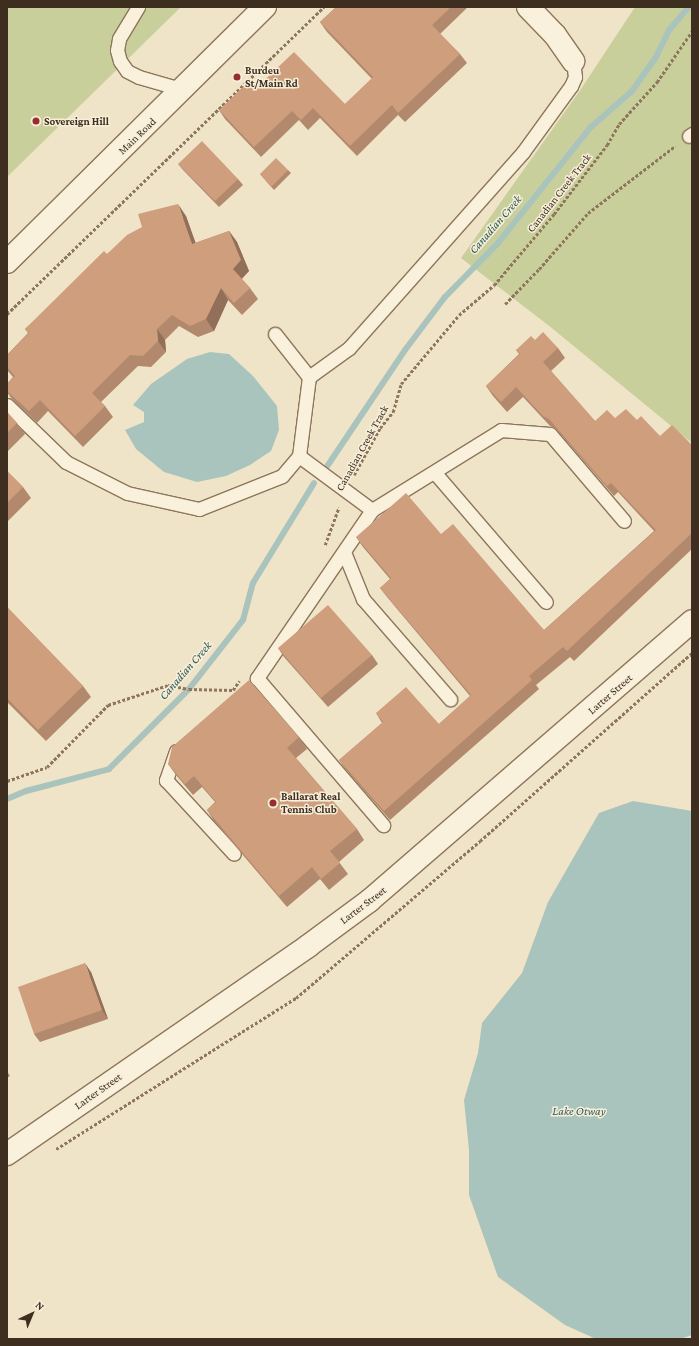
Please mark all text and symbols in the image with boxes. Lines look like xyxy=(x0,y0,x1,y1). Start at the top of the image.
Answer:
place label: Burdeu St/Main Rd xyxy=(245,64,298,90)
marker: Burdeu St/Main Rd xyxy=(232,72,242,82)
place label: Sovereign Hill xyxy=(44,114,109,128)
street label: Main Road xyxy=(115,115,159,157)
marker: Sovereign Hill xyxy=(31,116,41,126)
street label: Canadian Creek Track xyxy=(524,151,594,235)
water label: Canadian Creek xyxy=(467,193,525,257)
street label: Canadian Creek Track xyxy=(333,403,391,493)
water label: Canadian Creek xyxy=(157,639,215,703)
street label: Larter Street xyxy=(585,671,635,717)
place label: Ballarat Real Tennis Club xyxy=(281,790,340,816)
marker: Ballarat Real Tennis Club xyxy=(268,798,278,808)
street label: Larter Street xyxy=(337,883,389,927)
street label: Larter Street xyxy=(72,1070,124,1112)
water label: Lake Otway xyxy=(552,1105,606,1119)
north arrow xyxy=(12,1294,52,1334)
text: N xyxy=(33,1298,47,1312)

